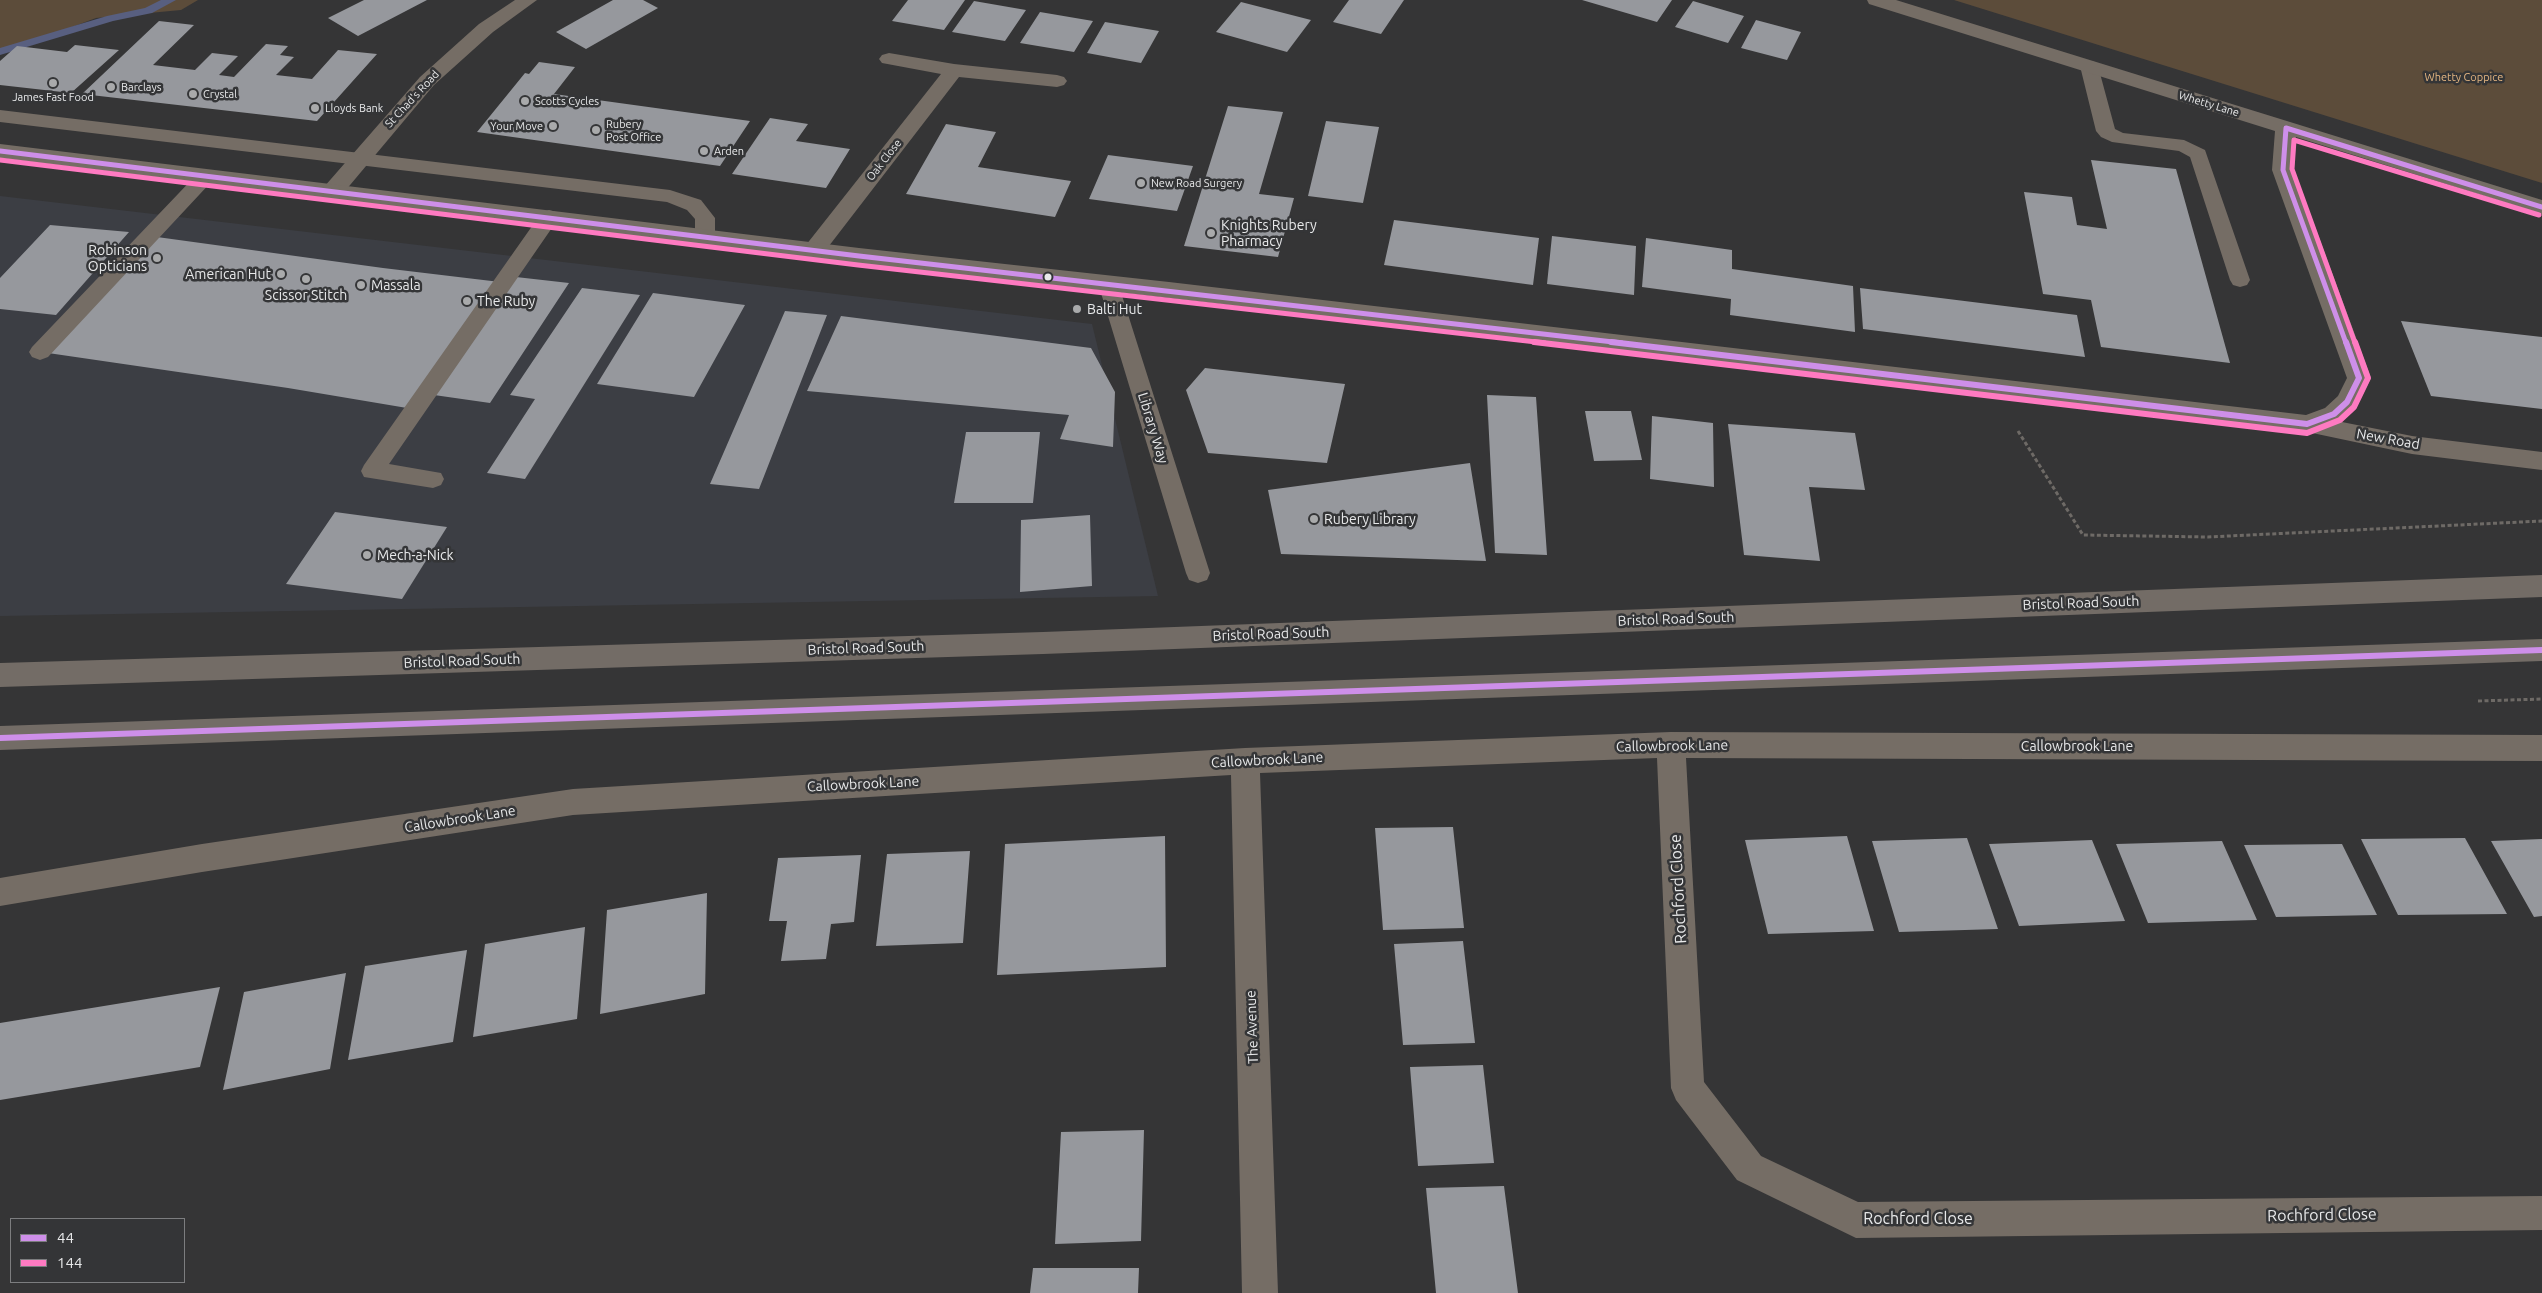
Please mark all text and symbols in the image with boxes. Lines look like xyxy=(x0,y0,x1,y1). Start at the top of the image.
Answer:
street label: St Chad's Road xyxy=(382,68,442,130)
park label: Whetty Coppice xyxy=(2425,70,2503,84)
marker: James Fast Food xyxy=(47,77,59,89)
place label: Barclays xyxy=(121,80,162,94)
marker: Barclays xyxy=(105,81,117,93)
place label: Crystal xyxy=(203,87,237,101)
marker: Crystal xyxy=(187,88,199,100)
street label: Whetty Lane xyxy=(2177,89,2241,119)
place label: James Fast Food xyxy=(12,90,94,104)
place label: Scotts Cycles xyxy=(535,94,599,108)
marker: Scotts Cycles xyxy=(519,95,531,107)
place label: Lloyds Bank xyxy=(325,101,383,115)
marker: Lloyds Bank xyxy=(309,102,321,114)
place label: Rubery Post Office xyxy=(606,117,661,143)
place label: Your Move xyxy=(490,119,543,133)
marker: Your Move xyxy=(547,120,559,132)
marker: Rubery Post Office xyxy=(590,124,602,136)
street label: Oak Close xyxy=(864,137,904,183)
place label: Arden xyxy=(714,144,744,158)
marker: Arden xyxy=(698,145,710,157)
place label: New Road Surgery xyxy=(1151,176,1242,190)
marker: New Road Surgery xyxy=(1135,177,1147,189)
place label: Knights Rubery Pharmacy xyxy=(1221,217,1317,250)
marker: Knights Rubery Pharmacy xyxy=(1205,227,1217,239)
place label: Robinson Opticians xyxy=(88,242,147,274)
marker: Robinson Opticians xyxy=(151,252,163,264)
place label: American Hut xyxy=(185,266,271,282)
marker: American Hut xyxy=(275,268,287,280)
unlabelled marker xyxy=(1043,272,1053,282)
marker: Scissor Stitch xyxy=(300,273,312,285)
place label: Massala xyxy=(371,277,421,293)
marker: Massala xyxy=(355,279,367,291)
place label: Scissor Stitch xyxy=(265,287,347,303)
place label: The Ruby xyxy=(477,293,535,309)
marker: The Ruby xyxy=(461,295,473,307)
place label: Balti Hut xyxy=(1087,301,1142,317)
marker: Balti Hut xyxy=(1071,303,1083,315)
street label: Library Way xyxy=(1134,390,1172,466)
street label: New Road xyxy=(2355,425,2421,453)
place label: Rubery Library xyxy=(1324,511,1416,527)
marker: Rubery Library xyxy=(1308,513,1320,525)
place label: Mech-a-Nick xyxy=(377,547,454,563)
marker: Mech-a-Nick xyxy=(361,549,373,561)
street label: Bristol Road South xyxy=(2022,593,2140,613)
street label: Bristol Road South xyxy=(1617,609,1735,629)
street label: Bristol Road South xyxy=(1212,624,1330,644)
street label: Bristol Road South xyxy=(807,638,925,658)
street label: Bristol Road South xyxy=(403,651,521,671)
street label: Callowbrook Lane xyxy=(1616,737,1728,755)
street label: Callowbrook Lane xyxy=(2021,738,2133,754)
street label: Callowbrook Lane xyxy=(1210,749,1324,771)
street label: Callowbrook Lane xyxy=(806,773,920,795)
street label: Callowbrook Lane xyxy=(403,802,517,836)
street label: Rochford Close xyxy=(1666,834,1690,944)
street label: The Avenue xyxy=(1242,990,1262,1064)
street label: Rochford Close xyxy=(2267,1204,2377,1226)
street label: Rochford Close xyxy=(1863,1209,1973,1229)
legend xyxy=(10,1218,185,1283)
text: 44 xyxy=(57,1229,74,1246)
text: 144 xyxy=(57,1254,82,1271)

